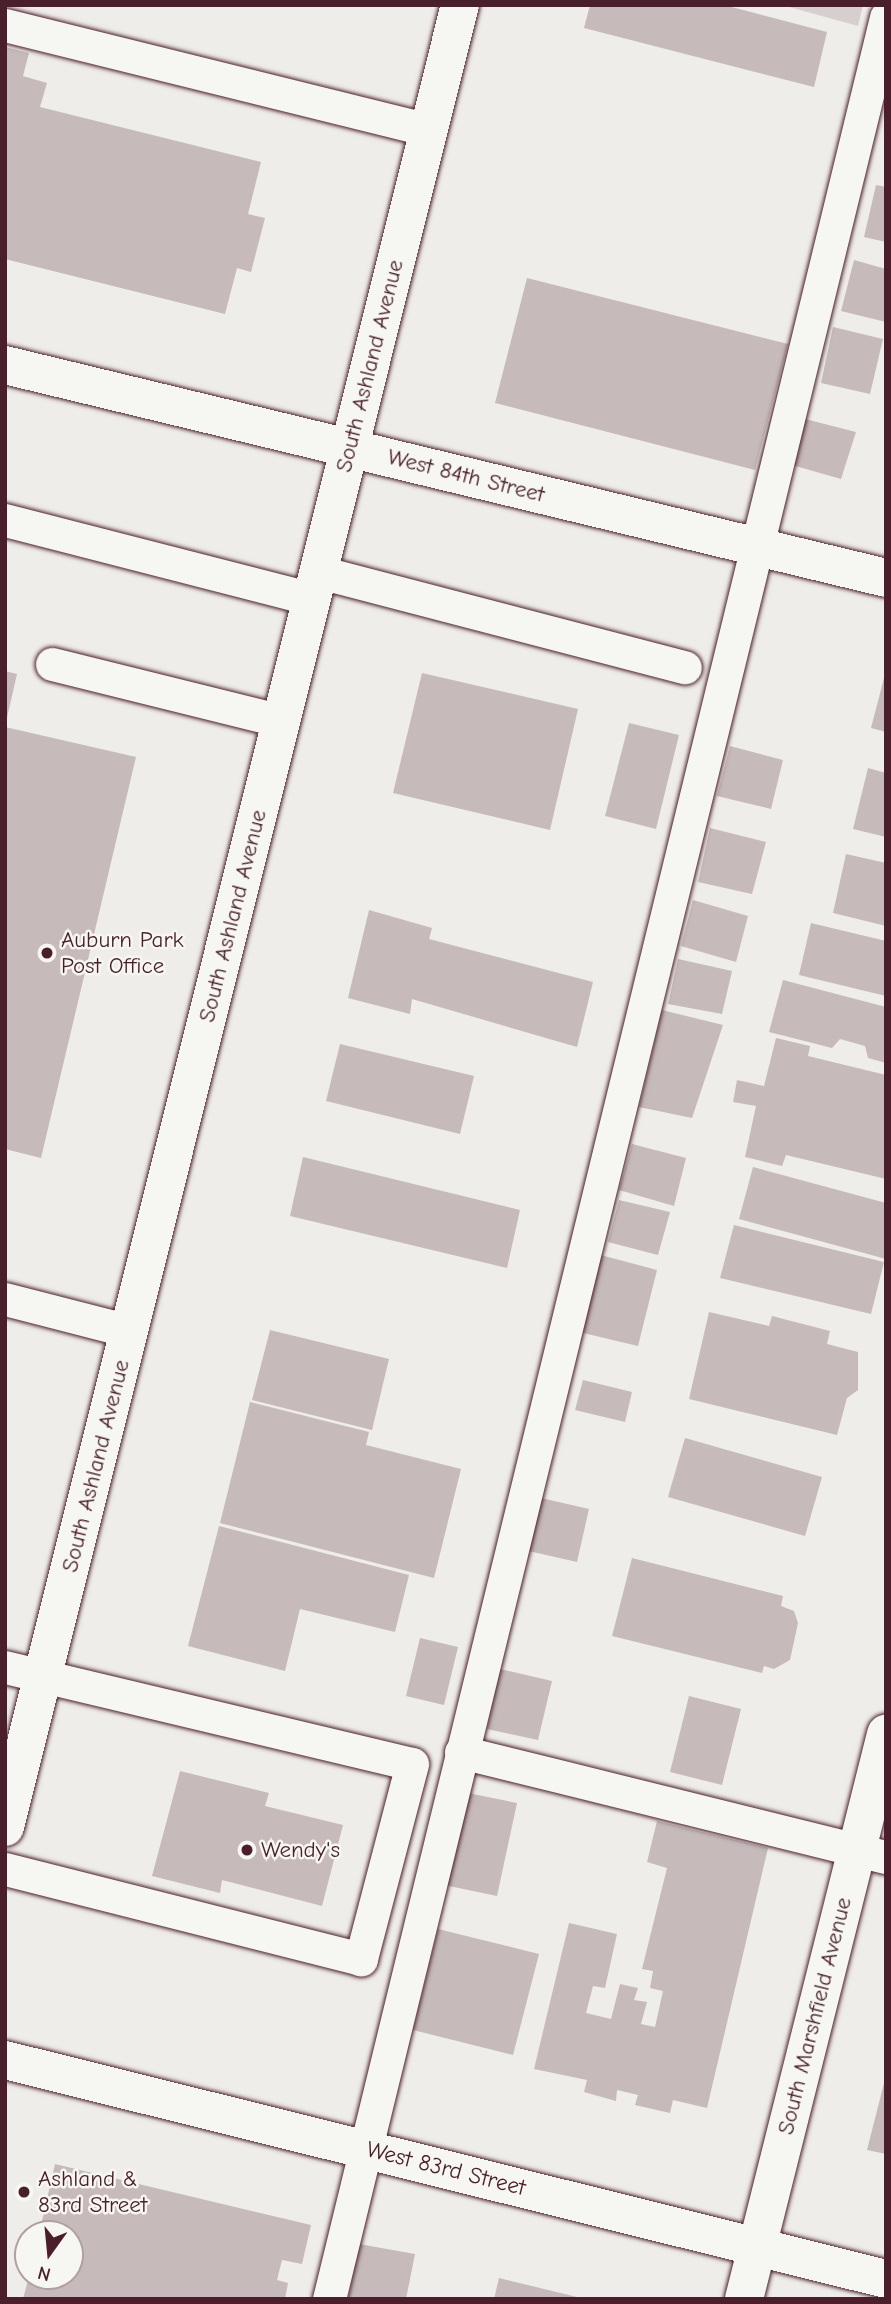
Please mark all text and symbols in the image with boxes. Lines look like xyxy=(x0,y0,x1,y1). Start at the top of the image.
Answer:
street label: South Ashland Avenue xyxy=(330,257,410,475)
street label: West 84th Street xyxy=(385,443,547,509)
street label: South Ashland Avenue xyxy=(193,807,273,1025)
place label: Auburn Park Post Office xyxy=(61,926,184,980)
marker: Auburn Park Post Office xyxy=(39,945,55,961)
street label: South Ashland Avenue xyxy=(56,1357,136,1575)
place label: Wendy's xyxy=(261,1836,340,1864)
marker: Wendy's xyxy=(239,1842,255,1858)
street label: South Marshfield Avenue xyxy=(772,1895,858,2137)
street label: West 83rd Street xyxy=(364,2136,528,2202)
place label: Ashland & 83rd Street xyxy=(38,2165,147,2219)
marker: Ashland & 83rd Street xyxy=(16,2184,32,2200)
north arrow xyxy=(14,2220,84,2290)
text: N xyxy=(35,2261,53,2286)

